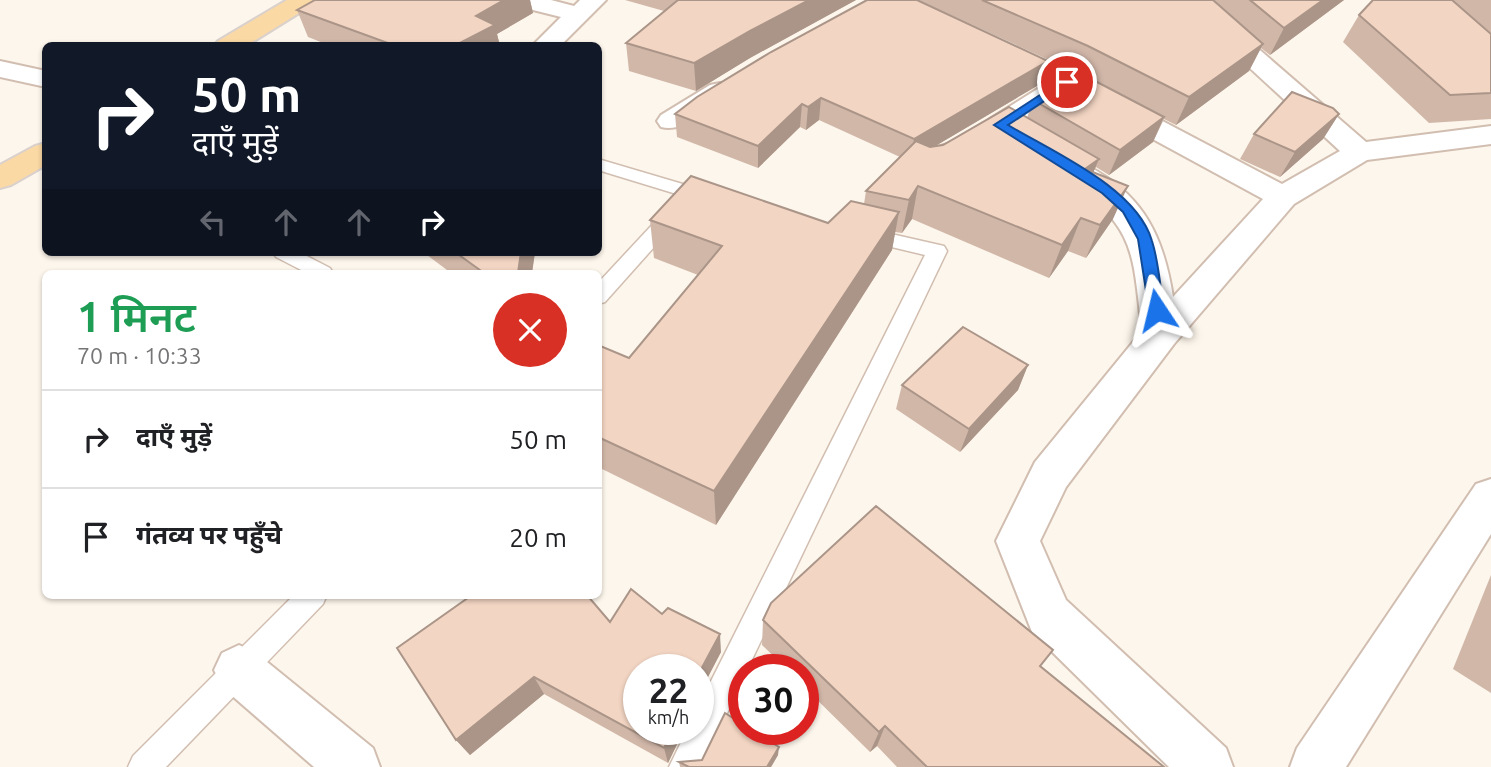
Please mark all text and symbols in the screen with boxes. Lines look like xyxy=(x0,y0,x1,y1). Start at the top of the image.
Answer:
pin xyxy=(1037,52,1097,112)
icon: arrive xyxy=(1048,63,1086,101)
text: 50 m xyxy=(192,66,301,121)
icon: right xyxy=(77,70,168,161)
text: दाएँ मुड़ें xyxy=(192,124,279,160)
icon: left xyxy=(194,203,232,241)
icon: ahead xyxy=(267,203,305,241)
icon: ahead xyxy=(340,203,378,241)
icon: right xyxy=(413,203,451,241)
position arrow xyxy=(1120,273,1194,347)
text: 1 मिनट xyxy=(77,293,196,340)
button: close xyxy=(493,293,567,367)
text: 70 m · 10:33 xyxy=(77,343,202,368)
icon: right xyxy=(77,420,115,458)
text: दाएँ मुड़ें xyxy=(136,422,212,451)
text: 50 m xyxy=(509,425,567,454)
icon: arrive xyxy=(77,518,115,556)
text: गंतव्य पर पहुँचे xyxy=(136,520,282,549)
text: 20 m xyxy=(509,523,567,552)
speed limit sign: 30 xyxy=(728,654,819,745)
text: 22 xyxy=(649,670,688,710)
text: km/h xyxy=(648,707,689,727)

